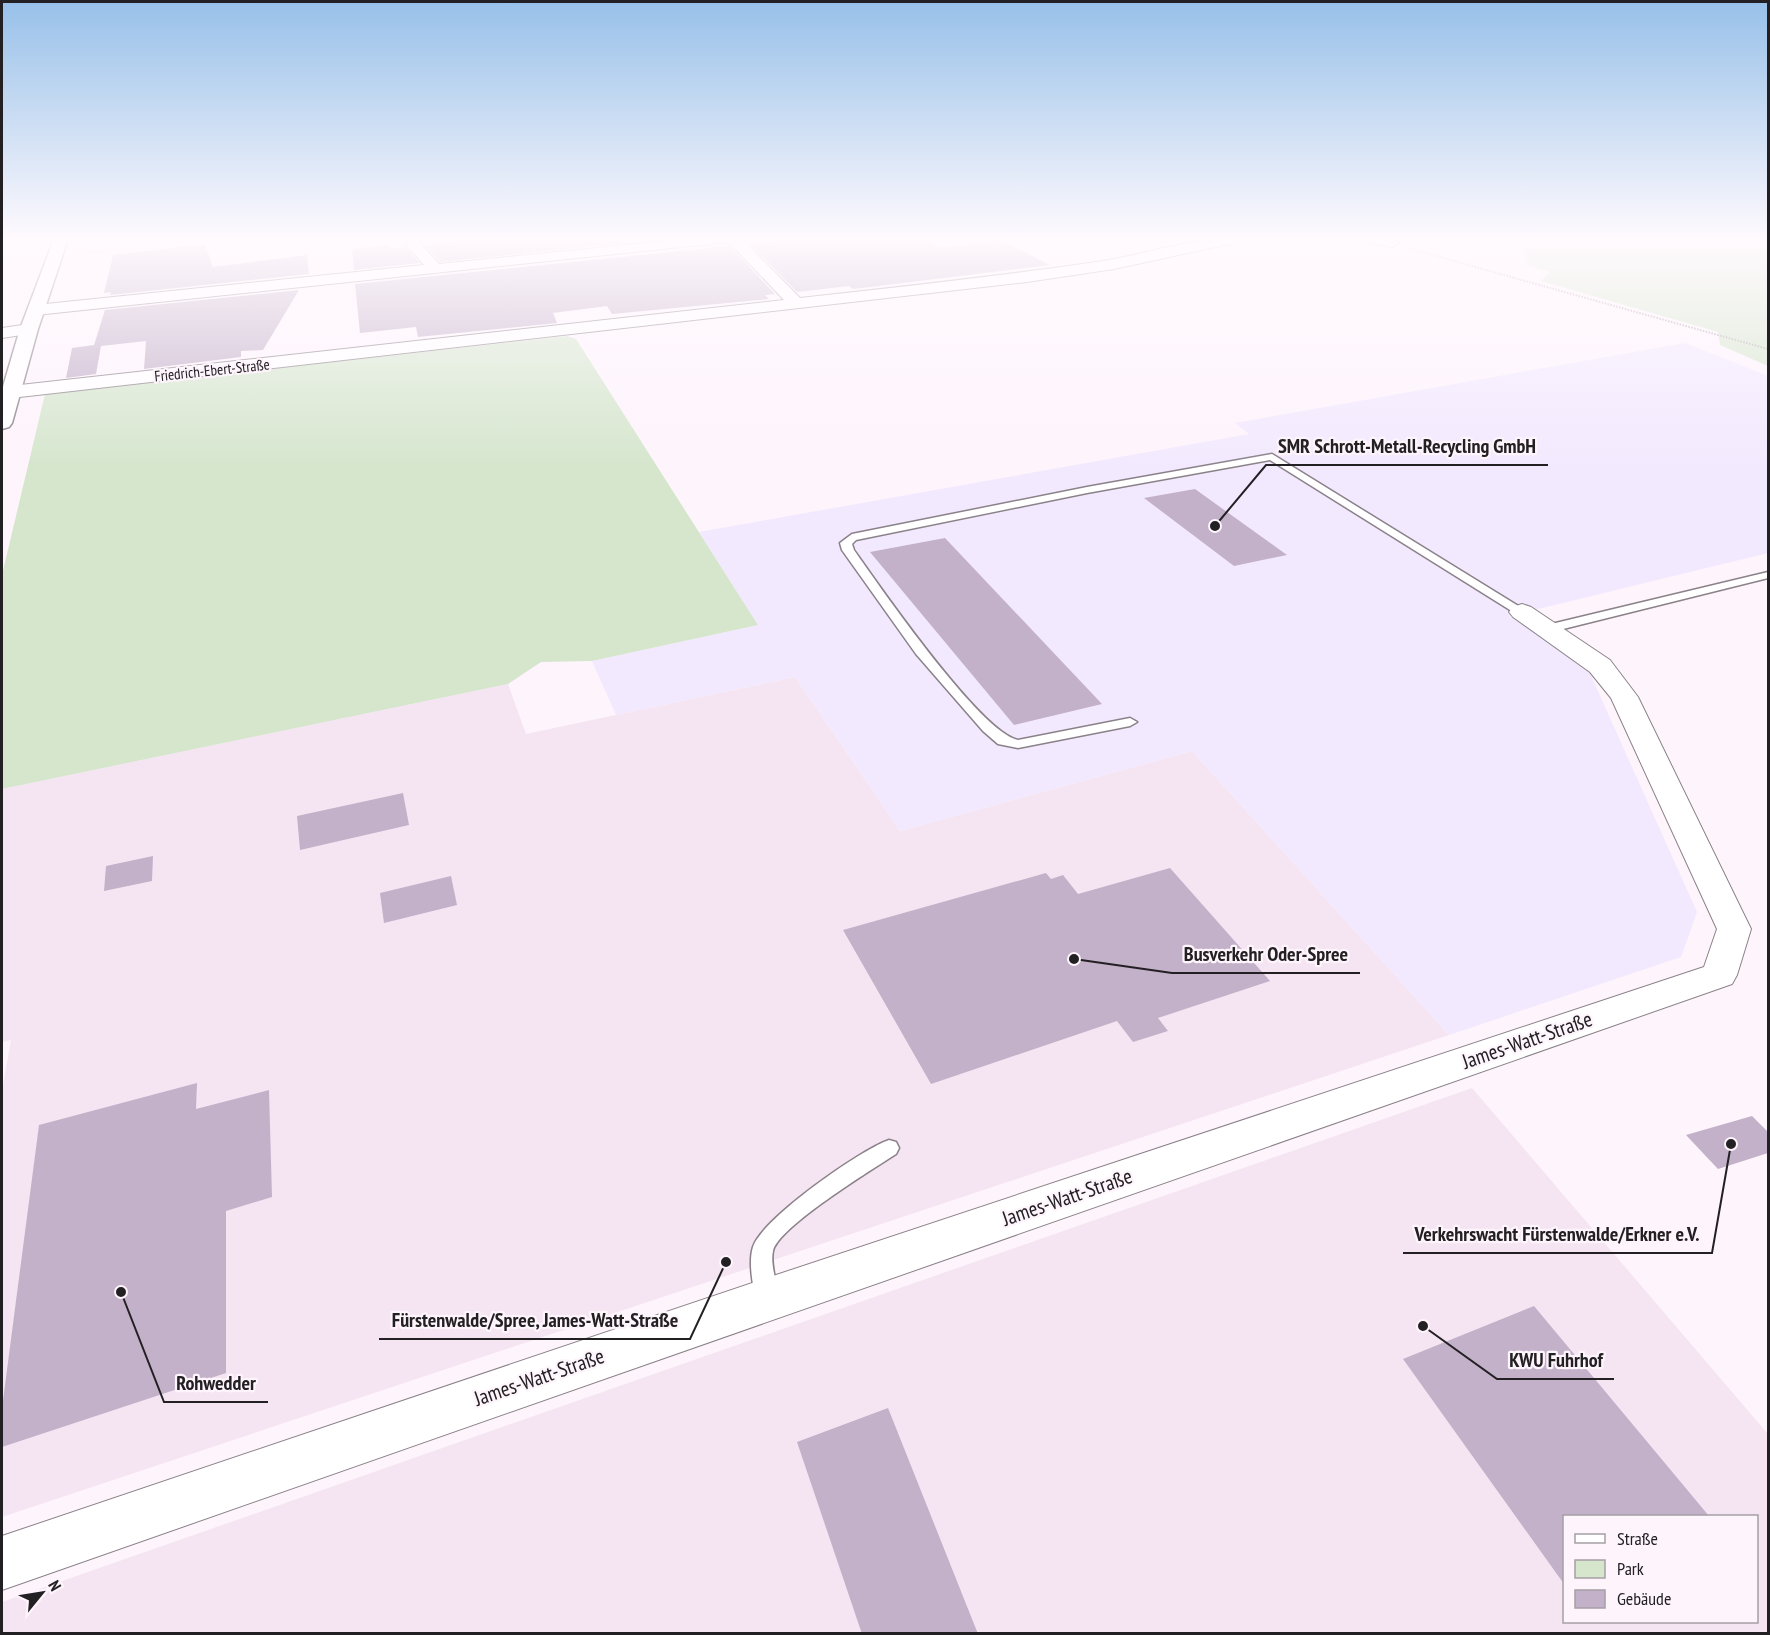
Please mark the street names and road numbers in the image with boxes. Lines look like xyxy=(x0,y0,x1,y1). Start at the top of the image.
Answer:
street label: Friedrich-Ebert-Straße xyxy=(153,354,271,386)
street label: James-Watt-Straße xyxy=(1457,1005,1596,1075)
street label: James-Watt-Straße xyxy=(997,1162,1136,1232)
street label: James-Watt-Straße xyxy=(469,1342,608,1412)

